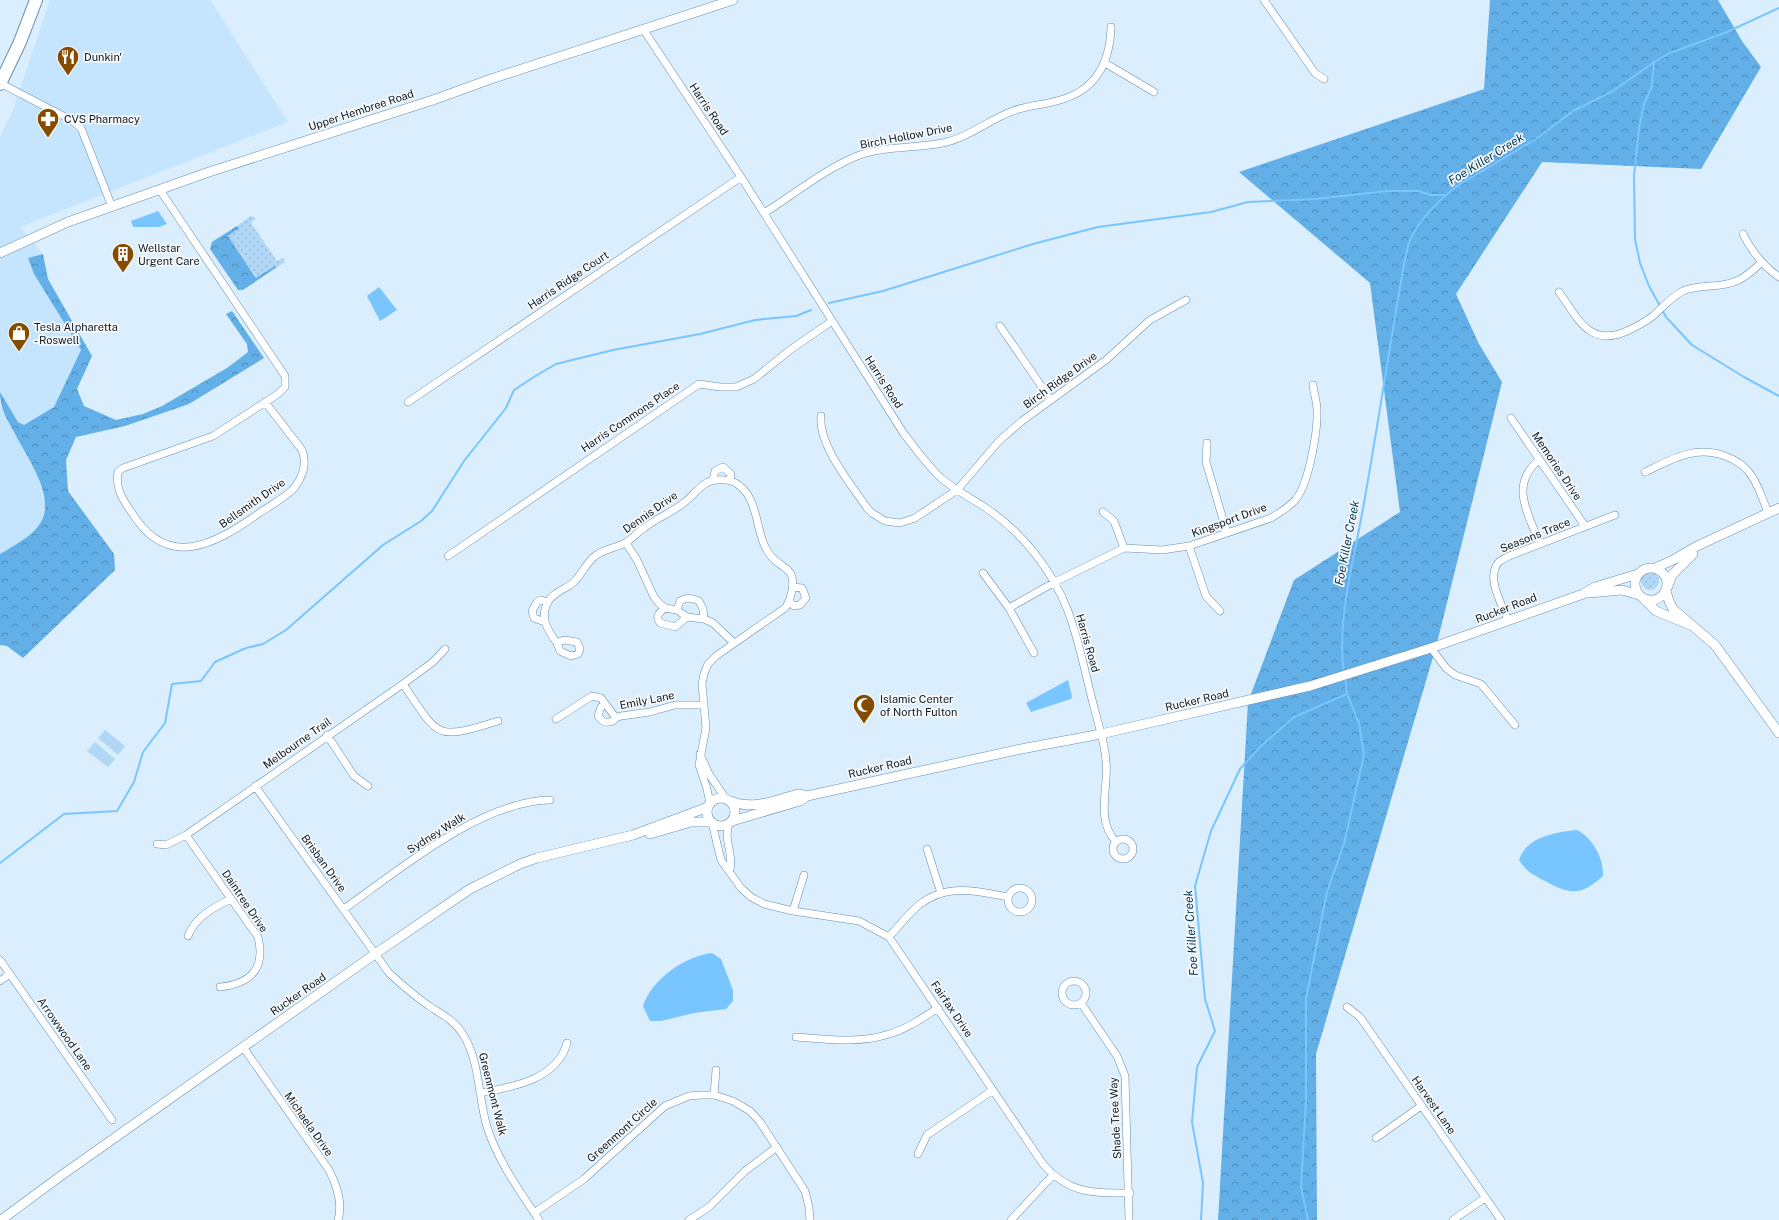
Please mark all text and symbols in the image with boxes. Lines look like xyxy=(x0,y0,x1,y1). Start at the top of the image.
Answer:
restaurant icon: Dunkin' xyxy=(55,44,81,77)
place label: Dunkin' xyxy=(84,51,122,63)
street label: Harris Road xyxy=(687,81,731,137)
street label: Upper Hembree Road xyxy=(307,87,415,133)
pharmacy icon: CVS Pharmacy xyxy=(35,106,61,139)
place label: CVS Pharmacy xyxy=(64,113,140,125)
street label: Birch Hollow Drive xyxy=(859,121,953,151)
water label: Foe Killer Creek xyxy=(1446,130,1527,188)
building icon: Wellstar Urgent Care xyxy=(110,241,136,274)
place label: Wellstar Urgent Care xyxy=(138,242,200,267)
street label: Harris Ridge Court xyxy=(525,249,611,311)
shop icon: Tesla Alpharetta - Roswell xyxy=(6,320,32,353)
place label: Tesla Alpharetta - Roswell xyxy=(34,321,118,346)
street label: Birch Ridge Drive xyxy=(1021,349,1099,411)
street label: Harris Road xyxy=(863,354,905,410)
street label: Harris Commons Place xyxy=(579,380,681,454)
street label: Memories Drive xyxy=(1530,430,1584,502)
street label: Bellsmith Drive xyxy=(217,476,287,530)
street label: Dennis Drive xyxy=(620,489,680,535)
water label: Foe Killer Creek xyxy=(1332,499,1362,587)
street label: Kingsport Drive xyxy=(1190,501,1268,539)
street label: Seasons Trace xyxy=(1498,516,1572,554)
street label: Rucker Road xyxy=(1474,591,1538,625)
street label: Harris Road xyxy=(1074,612,1102,674)
street label: Rucker Road xyxy=(1164,687,1230,713)
street label: Emily Lane xyxy=(619,689,675,711)
mosque icon: Islamic Center of North Fulton xyxy=(851,692,877,725)
place label: Islamic Center of North Fulton xyxy=(880,693,957,718)
street label: Melbourne Trail xyxy=(261,715,333,771)
street label: Rucker Road xyxy=(847,754,913,780)
street label: Sydney Walk xyxy=(405,810,467,856)
street label: Brisban Drive xyxy=(299,832,349,894)
street label: Daintree Drive xyxy=(220,868,270,934)
water label: Foe Killer Creek xyxy=(1181,889,1201,976)
street label: Rucker Road xyxy=(268,970,328,1018)
street label: Fairfax Drive xyxy=(929,979,975,1039)
street label: Arrowwood Lane xyxy=(35,995,95,1073)
street label: Greenmont Walk xyxy=(477,1051,509,1137)
street label: Harvest Lane xyxy=(1410,1074,1458,1136)
street label: Shade Tree Way xyxy=(1107,1077,1123,1159)
street label: Michaela Drive xyxy=(282,1090,336,1158)
street label: Greenmont Circle xyxy=(585,1096,659,1164)

